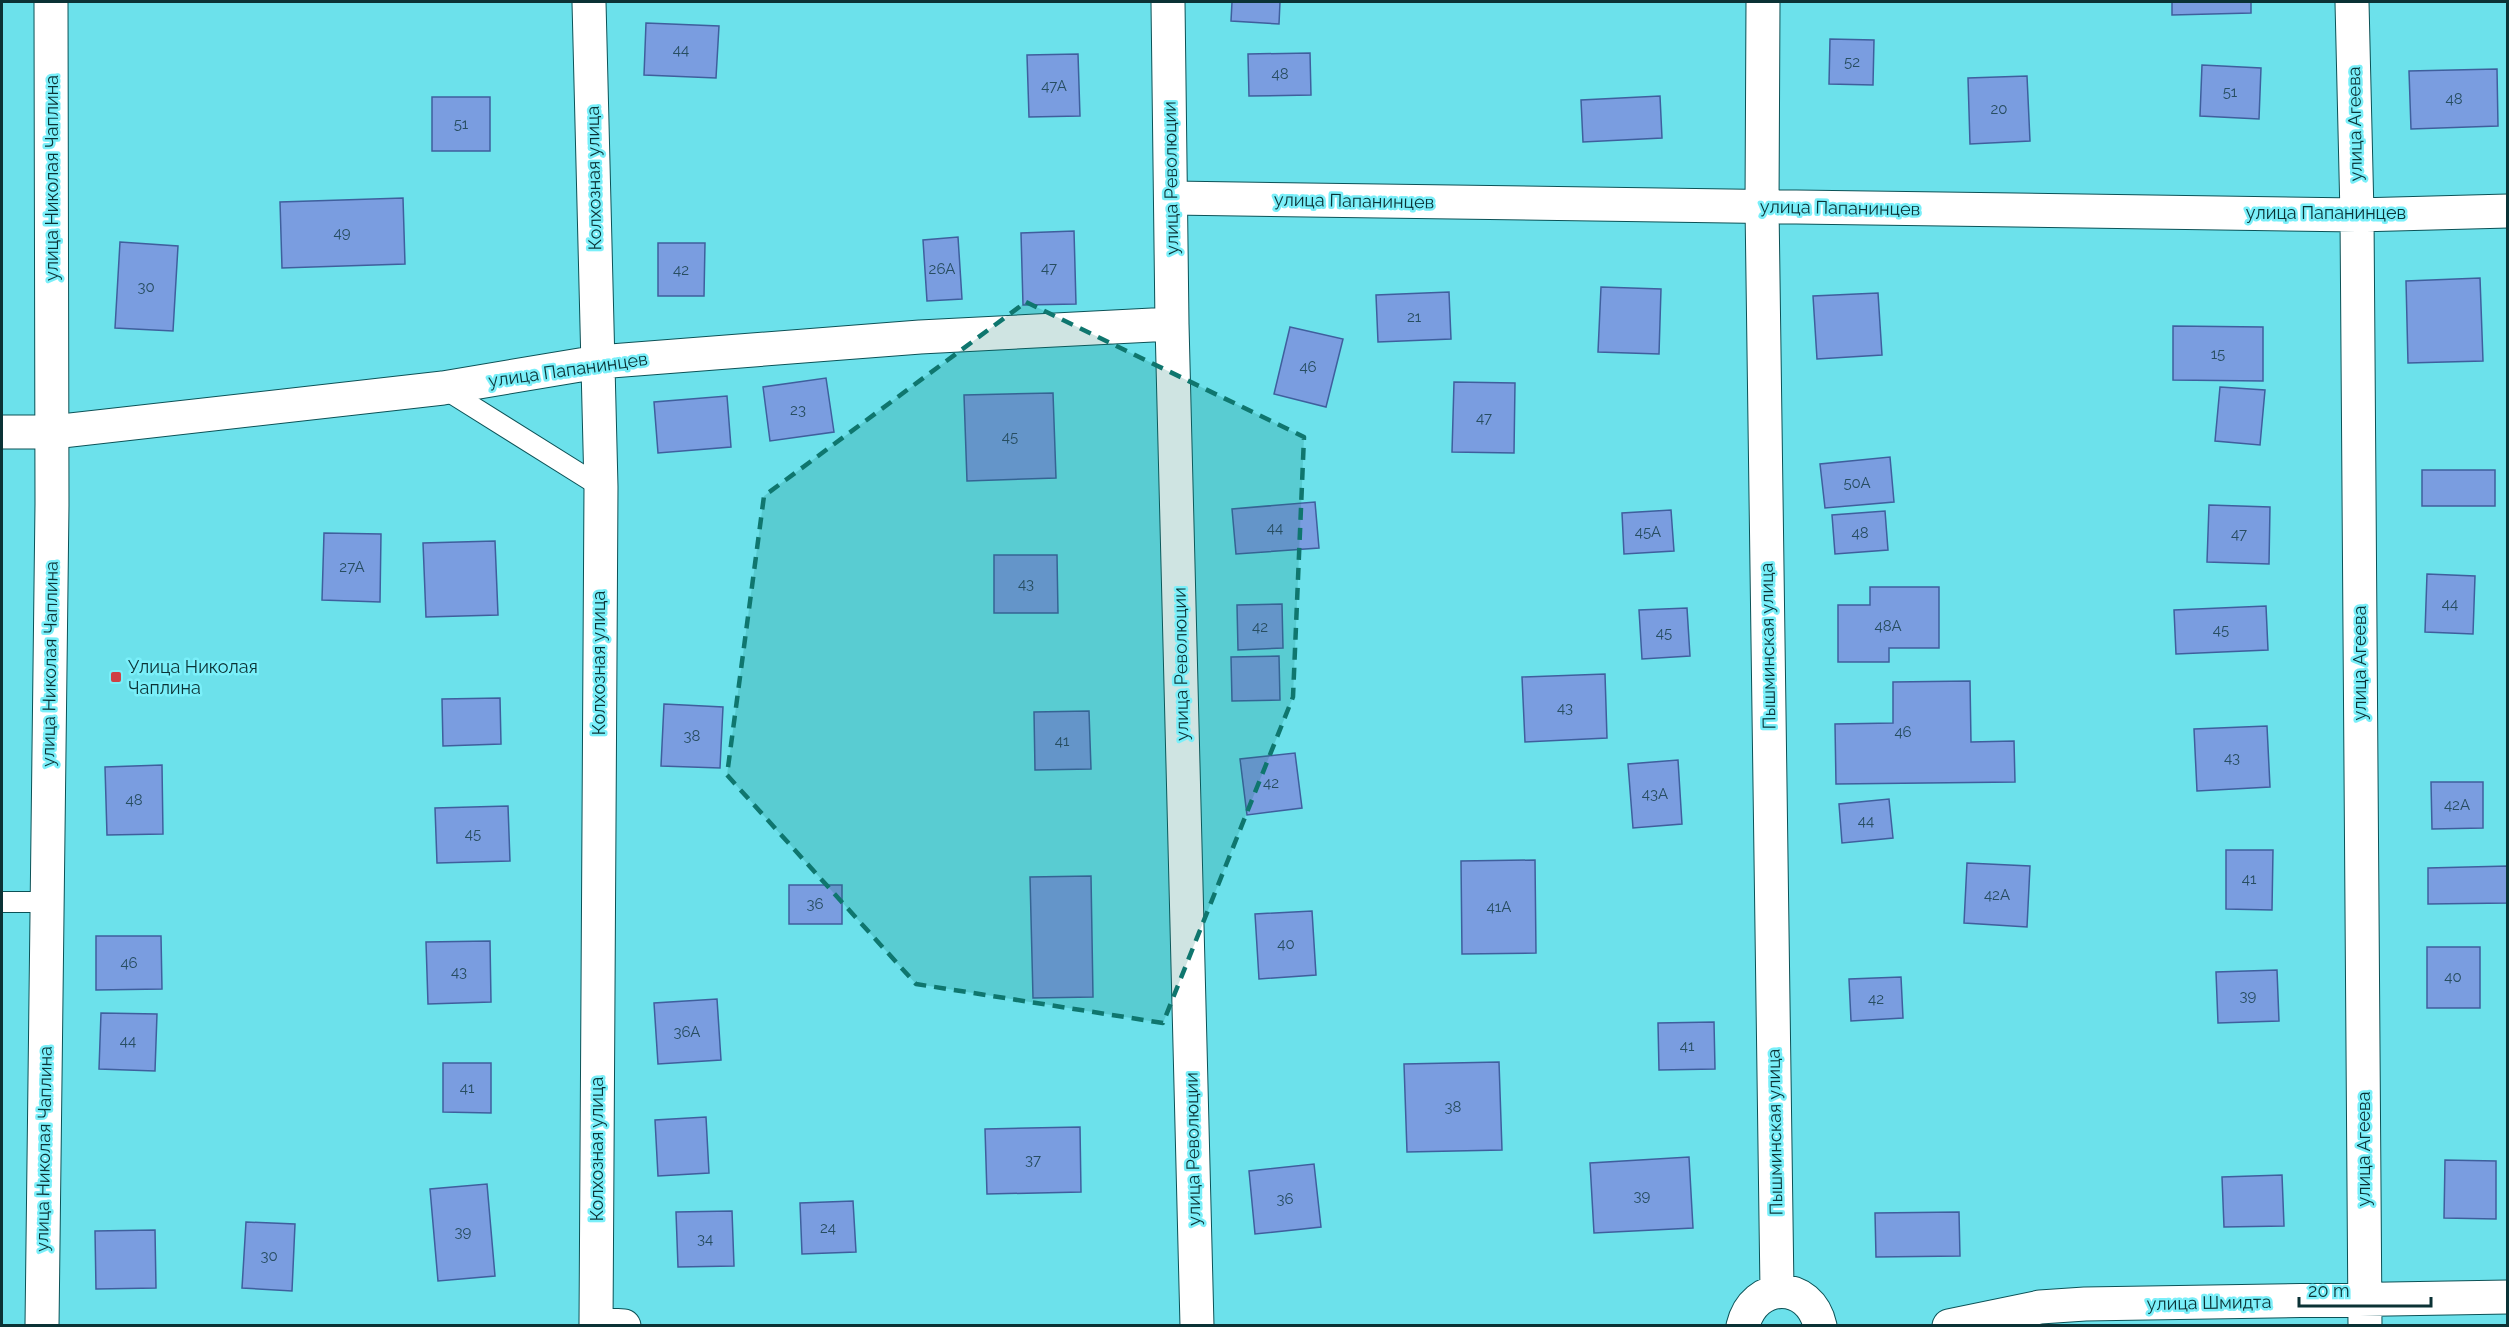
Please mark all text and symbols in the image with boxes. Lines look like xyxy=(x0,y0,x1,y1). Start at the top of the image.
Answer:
house number: 44 xyxy=(673,41,689,59)
house number: 52 xyxy=(1844,53,1860,71)
house number: 48 xyxy=(1271,65,1289,83)
street label: улица Агеева xyxy=(2343,66,2366,182)
street label: улица Николая Чаплина xyxy=(41,75,62,281)
house number: 47А xyxy=(1041,77,1067,95)
house number: 51 xyxy=(2223,83,2238,101)
house number: 48 xyxy=(2445,90,2463,108)
house number: 20 xyxy=(1991,100,2008,118)
street label: улица Революции xyxy=(1159,101,1182,255)
street label: Колхозная улица xyxy=(582,106,605,250)
house number: 51 xyxy=(454,115,469,133)
street label: улица Папанинцев xyxy=(1274,189,1434,212)
street label: улица Папанинцев xyxy=(1760,196,1920,219)
street label: улица Папанинцев xyxy=(2246,202,2406,223)
house number: 49 xyxy=(334,224,351,242)
house number: 47 xyxy=(1041,259,1057,277)
house number: 26А xyxy=(929,260,955,278)
house number: 42 xyxy=(673,261,689,279)
house number: 30 xyxy=(137,278,155,296)
house number: 21 xyxy=(1407,308,1422,326)
house number: 15 xyxy=(2211,345,2225,363)
street label: улица Папанинцев xyxy=(487,348,649,391)
house number: 46 xyxy=(1299,358,1317,376)
house number: 23 xyxy=(790,401,806,419)
house number: 47 xyxy=(1476,409,1492,427)
house number: 45 xyxy=(1002,428,1018,446)
house number: 50А xyxy=(1843,474,1871,492)
house number: 44 xyxy=(1267,519,1283,537)
house number: 45А xyxy=(1635,523,1661,541)
house number: 48 xyxy=(1851,524,1869,542)
house number: 47 xyxy=(2231,525,2247,543)
house number: 27А xyxy=(339,558,365,576)
street label: улица Николая Чаплина xyxy=(37,561,62,767)
street label: Пышминская улица xyxy=(1756,563,1779,729)
house number: 43 xyxy=(1018,575,1034,593)
street label: улица Революции xyxy=(1169,587,1192,741)
street label: Колхозная улица xyxy=(588,591,609,735)
house number: 44 xyxy=(2442,595,2458,613)
street label: улица Агеева xyxy=(2349,606,2370,720)
house number: 48А xyxy=(1874,617,1902,635)
house number: 42 xyxy=(1252,618,1268,636)
house number: 45 xyxy=(2213,621,2229,639)
house number: 45 xyxy=(1656,624,1672,642)
place label: Улица Николая Чаплина xyxy=(128,656,258,698)
marker: Улица Николая Чаплина xyxy=(109,670,123,684)
house number: 43 xyxy=(1557,699,1573,717)
house number: 46 xyxy=(1894,723,1912,741)
house number: 38 xyxy=(684,727,701,745)
house number: 41 xyxy=(1055,732,1070,750)
house number: 43 xyxy=(2224,749,2240,767)
house number: 42 xyxy=(1263,774,1279,792)
house number: 43А xyxy=(1642,785,1668,803)
house number: 48 xyxy=(125,791,143,809)
house number: 42А xyxy=(2444,796,2470,814)
house number: 44 xyxy=(1858,812,1874,830)
house number: 45 xyxy=(465,825,481,843)
house number: 41 xyxy=(2242,870,2257,888)
house number: 42А xyxy=(1984,886,2010,904)
house number: 36 xyxy=(806,895,824,913)
house number: 41А xyxy=(1487,898,1511,916)
house number: 40 xyxy=(1277,935,1295,953)
house number: 46 xyxy=(120,954,138,972)
house number: 43 xyxy=(451,963,467,981)
house number: 40 xyxy=(2444,968,2462,986)
house number: 39 xyxy=(2240,987,2257,1005)
house number: 42 xyxy=(1868,990,1884,1008)
house number: 36А xyxy=(674,1023,700,1041)
house number: 44 xyxy=(120,1032,136,1050)
house number: 41 xyxy=(1680,1037,1695,1055)
street label: улица Николая Чаплина xyxy=(31,1046,56,1252)
street label: Пышминская улица xyxy=(1763,1049,1786,1215)
street label: улица Революции xyxy=(1181,1072,1204,1226)
street label: Колхозная улица xyxy=(586,1077,607,1221)
house number: 41 xyxy=(460,1079,475,1097)
street label: улица Агеева xyxy=(2353,1092,2374,1206)
house number: 38 xyxy=(1445,1098,1462,1116)
house number: 37 xyxy=(1025,1151,1041,1169)
house number: 39 xyxy=(1634,1187,1651,1205)
house number: 36 xyxy=(1276,1190,1294,1208)
house number: 24 xyxy=(820,1219,836,1237)
house number: 39 xyxy=(455,1223,472,1241)
house number: 34 xyxy=(697,1230,713,1248)
house number: 30 xyxy=(260,1247,278,1265)
scale bar xyxy=(2299,1270,2431,1308)
text: 20 m xyxy=(2308,1280,2350,1301)
street label: улица Шмидта xyxy=(2146,1291,2272,1314)

